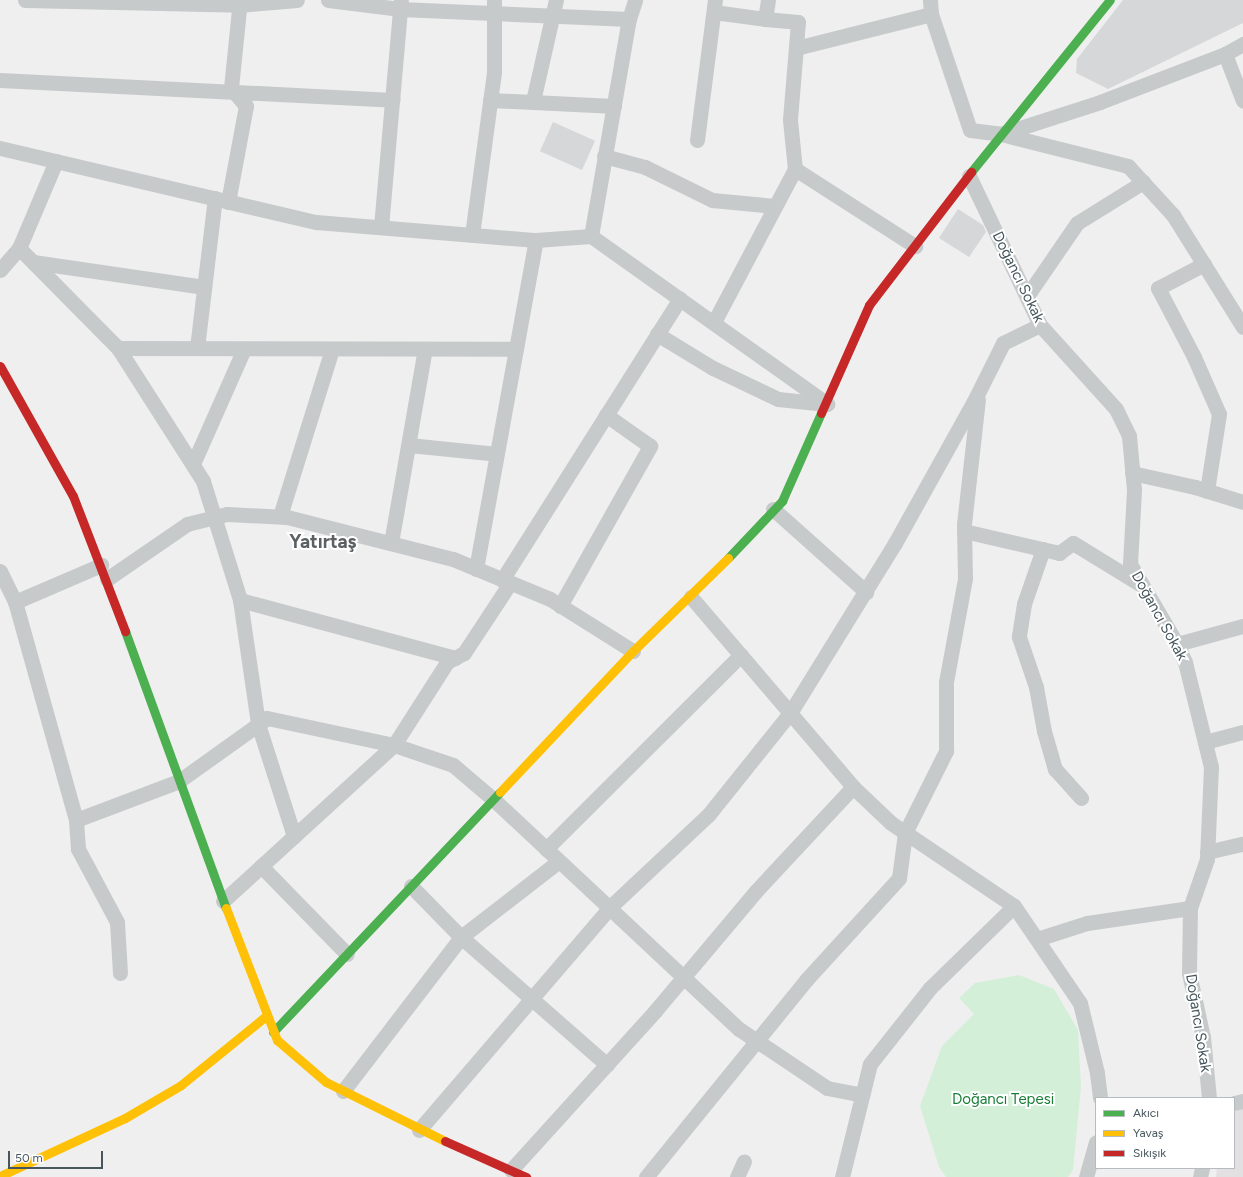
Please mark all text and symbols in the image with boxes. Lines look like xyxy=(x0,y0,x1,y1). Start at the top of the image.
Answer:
street label: Doğancı Sokak xyxy=(988,229,1048,325)
district label: Yatırtaş xyxy=(289,531,357,553)
street label: Doğancı Sokak xyxy=(1127,568,1191,664)
street label: Doğancı Sokak xyxy=(1181,973,1215,1073)
park label: Doğancı Tepesi xyxy=(952,1091,1054,1109)
legend xyxy=(1095,1097,1235,1169)
text: Akıcı xyxy=(1133,1106,1159,1120)
text: Yavaş xyxy=(1133,1126,1163,1140)
scale bar xyxy=(10,1143,105,1169)
text: Sıkışık xyxy=(1133,1146,1166,1160)
text: 50 m xyxy=(15,1151,43,1165)

